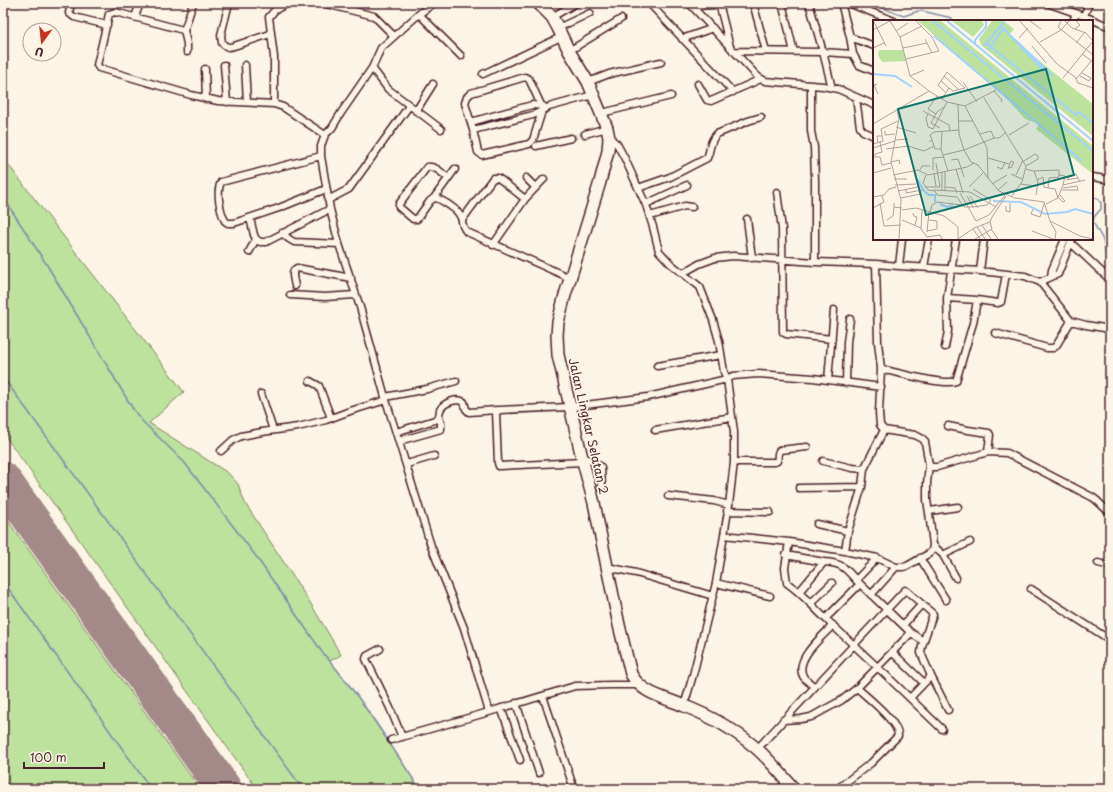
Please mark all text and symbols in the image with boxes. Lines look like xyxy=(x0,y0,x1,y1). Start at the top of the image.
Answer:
inset map xyxy=(873,20,1093,240)
north arrow xyxy=(22,22,62,62)
text: U xyxy=(33,43,46,61)
street label: Jalan Lingkar Selatan 2 xyxy=(565,356,613,496)
scale bar xyxy=(24,744,104,770)
text: 100 m xyxy=(30,748,67,766)

